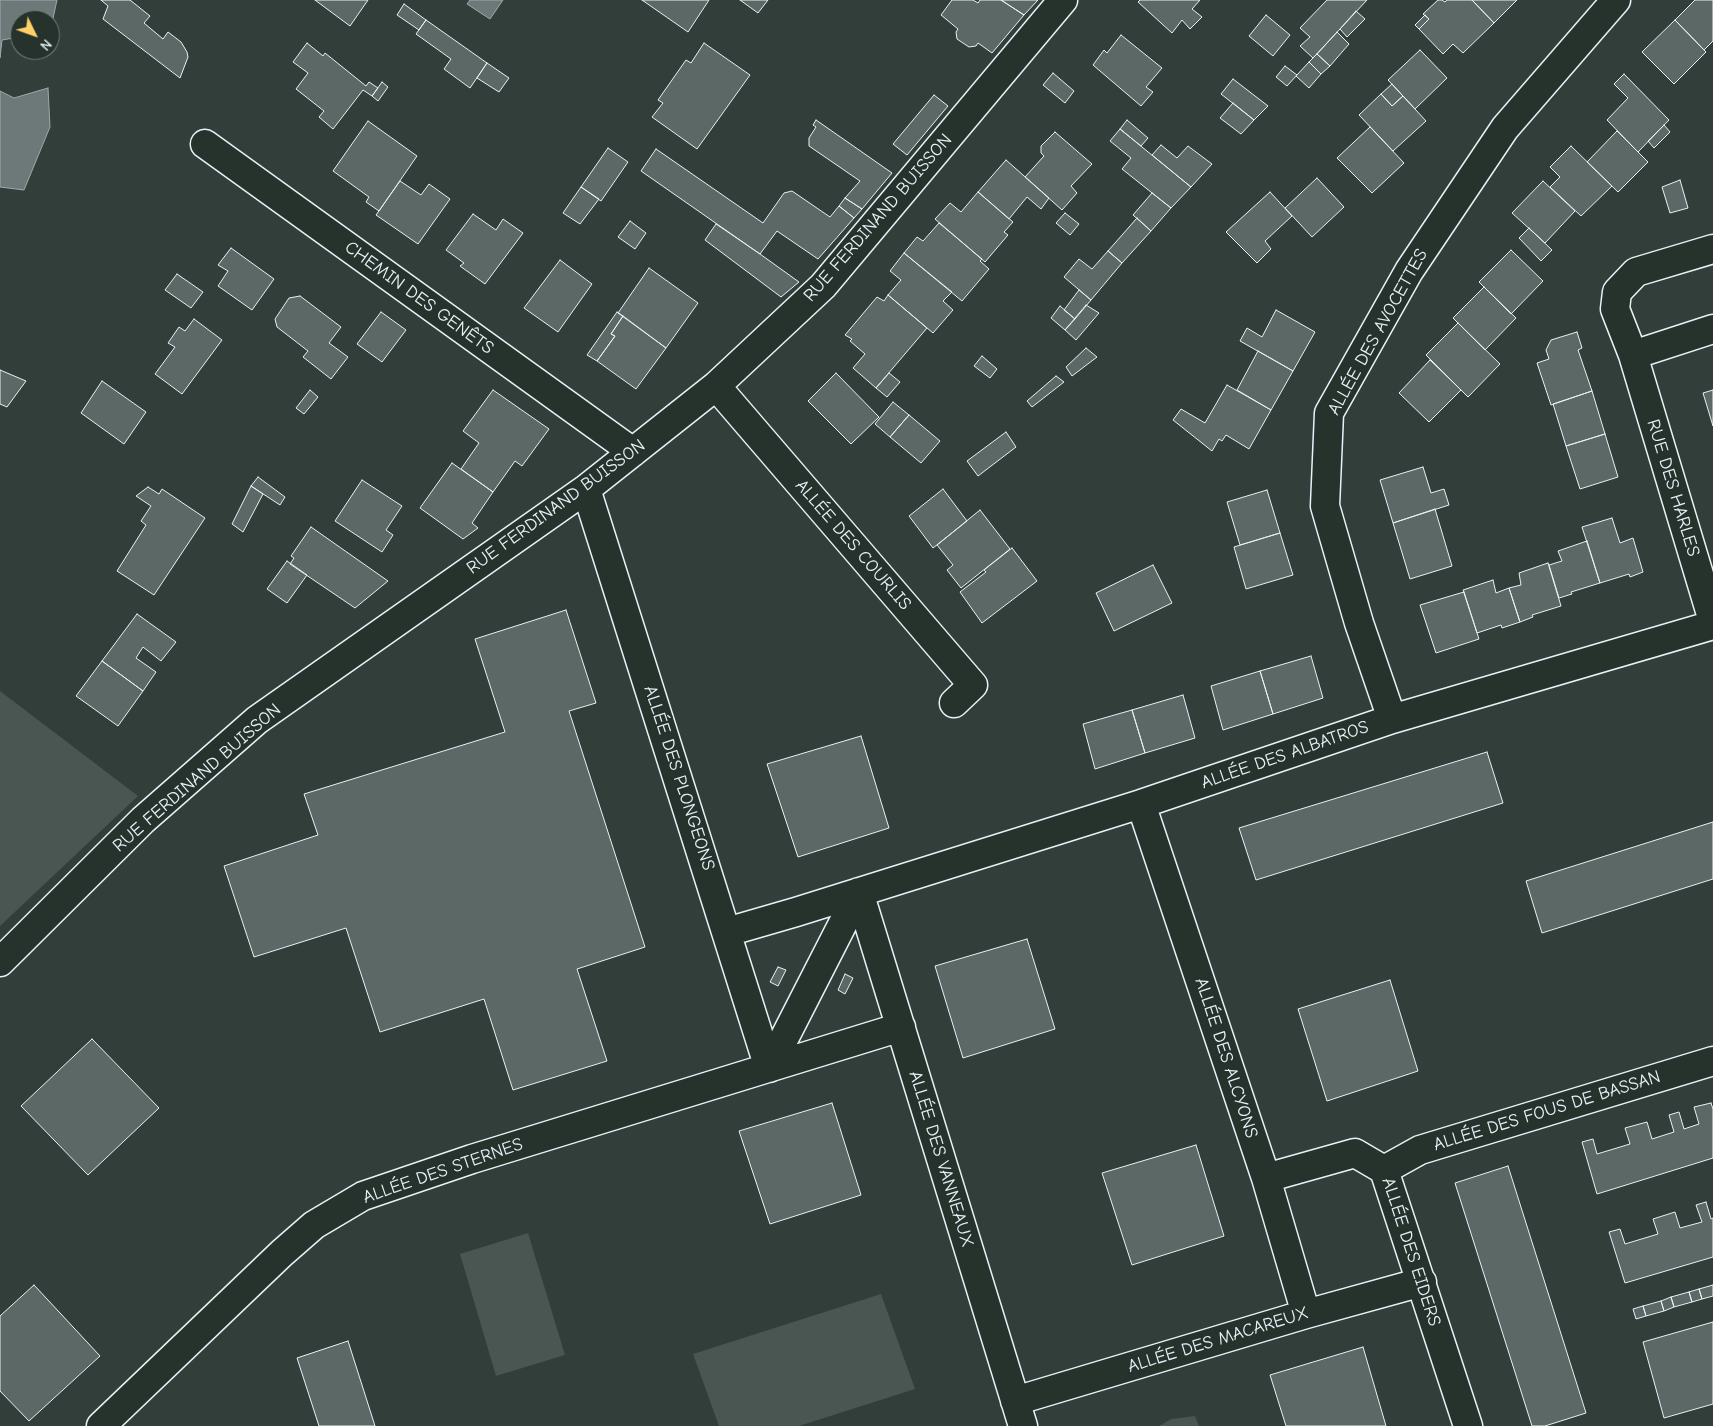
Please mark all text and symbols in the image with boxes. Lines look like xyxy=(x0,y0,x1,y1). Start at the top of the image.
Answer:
north arrow xyxy=(10,10,60,60)
text: N xyxy=(36,36,55,54)
street label: RUE FERDINAND BUISSON xyxy=(799,130,957,306)
street label: CHEMIN DES GENÊTS xyxy=(340,237,498,359)
street label: ALLÉE DES AVOCETTES xyxy=(1323,245,1433,419)
street label: RUE DES HARLES xyxy=(1642,417,1704,559)
street label: RUE FERDINAND BUISSON xyxy=(463,435,649,579)
street label: ALLÉE DES COURLIS xyxy=(790,475,916,615)
street label: ALLÉE DES PLONGEONS xyxy=(639,683,719,873)
street label: RUE FERDINAND BUISSON xyxy=(109,699,285,857)
street label: ALLÉE DES ALBATROS xyxy=(1198,716,1372,794)
street label: ALLÉE DES ALCYONS xyxy=(1190,975,1262,1141)
street label: ALLÉE DES FOUS DE BASSAN xyxy=(1431,1066,1663,1156)
street label: ALLÉE DES VANNEAUX xyxy=(904,1068,978,1250)
street label: ALLÉE DES STERNES xyxy=(360,1133,526,1209)
street label: ALLÉE DES EIDERS xyxy=(1377,1175,1445,1329)
street label: ALLÉE DES MACAREUX xyxy=(1125,1302,1311,1378)

